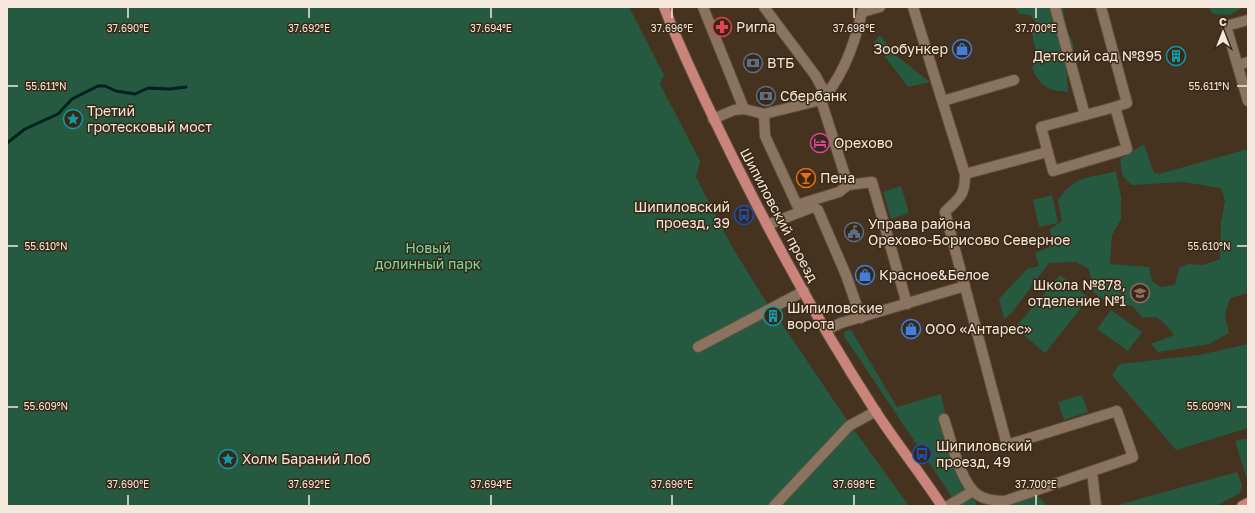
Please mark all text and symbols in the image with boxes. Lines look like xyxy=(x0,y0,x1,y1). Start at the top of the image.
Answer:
north arrow xyxy=(1203,12,1243,52)
text: С xyxy=(1219,15,1227,28)
pharmacy icon: Ригла xyxy=(711,16,733,38)
place label: Ригла xyxy=(736,18,776,35)
text: 37.690°E xyxy=(107,22,149,34)
text: 37.692°E xyxy=(288,22,330,34)
text: 37.694°E xyxy=(470,22,512,34)
text: 37.696°E xyxy=(651,22,693,34)
text: 37.698°E xyxy=(833,22,875,34)
text: 37.700°E xyxy=(1015,22,1057,34)
shop icon: Зообункер xyxy=(951,38,973,60)
place label: Зообункер xyxy=(873,40,948,57)
building icon: Детский сад №895 xyxy=(1165,45,1187,67)
place label: Детский сад №895 xyxy=(1033,47,1162,64)
bank icon: ВТБ xyxy=(742,52,764,74)
place label: ВТБ xyxy=(767,54,794,71)
text: 55.611°N xyxy=(25,80,67,92)
text: 55.611°N xyxy=(1188,80,1230,92)
bank icon: Сбербанк xyxy=(755,85,777,107)
place label: Сбербанк xyxy=(780,87,847,104)
place label: Третий гротесковый мост xyxy=(87,102,212,135)
place icon: Третий гротесковый мост xyxy=(62,108,84,130)
hotel icon: Орехово xyxy=(809,132,831,154)
place label: Орехово xyxy=(834,134,893,151)
street label: Шипиловский проезд xyxy=(737,145,822,285)
bar icon: Пена xyxy=(795,167,817,189)
place label: Пена xyxy=(820,169,855,186)
place label: Шипиловский проезд, 39 xyxy=(634,198,730,231)
bus stop icon: Шипиловский проезд, 39 xyxy=(733,204,755,226)
place label: Управа района Орехово-Борисово Северное xyxy=(868,215,1070,248)
public building icon: Управа района Орехово-Борисово Северное xyxy=(843,221,865,243)
park label: Новый долинный парк xyxy=(375,239,481,272)
text: 55.610°N xyxy=(24,240,68,252)
text: 55.610°N xyxy=(1187,240,1231,252)
shop icon: Красное&Белое xyxy=(854,264,876,286)
place label: Красное&Белое xyxy=(879,266,989,283)
place label: Школа №878, отделение №1 xyxy=(1028,276,1126,309)
school or university icon: Школа №878, отделение №1 xyxy=(1129,282,1151,304)
place label: Шипиловские ворота xyxy=(787,299,883,332)
building icon: Шипиловские ворота xyxy=(762,305,784,327)
shop icon: ООО «Антарес» xyxy=(900,318,922,340)
place label: ООО «Антарес» xyxy=(925,320,1032,337)
text: 55.609°N xyxy=(24,400,68,412)
text: 55.609°N xyxy=(1187,400,1231,412)
place label: Шипиловский проезд, 49 xyxy=(936,437,1032,470)
bus stop icon: Шипиловский проезд, 49 xyxy=(911,443,933,465)
place icon: Холм Бараний Лоб xyxy=(217,448,239,470)
place label: Холм Бараний Лоб xyxy=(242,450,371,467)
text: 37.690°E xyxy=(107,478,149,490)
text: 37.692°E xyxy=(288,478,330,490)
text: 37.694°E xyxy=(470,478,512,490)
text: 37.696°E xyxy=(651,478,693,490)
text: 37.698°E xyxy=(833,478,875,490)
text: 37.700°E xyxy=(1015,478,1057,490)

